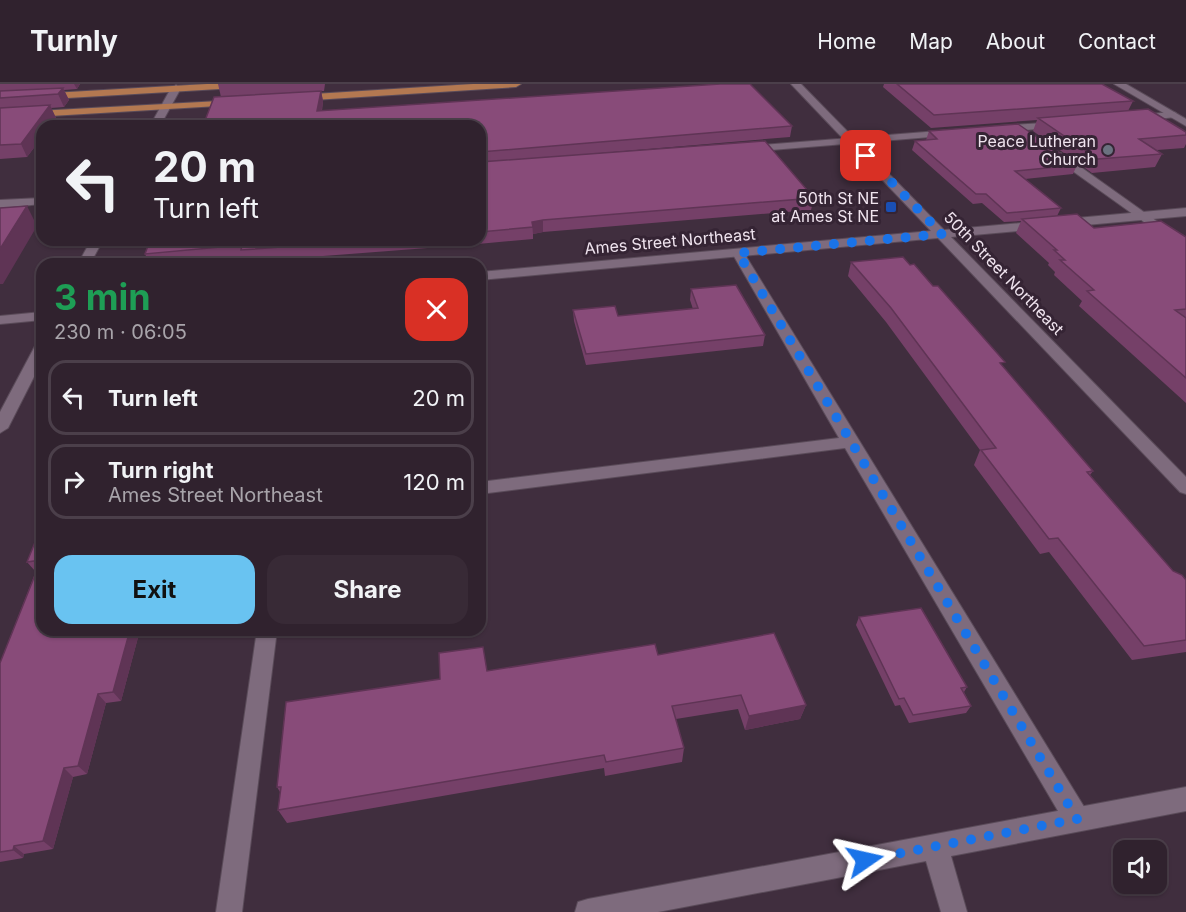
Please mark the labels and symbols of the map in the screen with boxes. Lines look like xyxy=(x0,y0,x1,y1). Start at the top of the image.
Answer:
pin xyxy=(840,130,891,181)
place label: Peace Lutheran Church xyxy=(977,131,1096,169)
marker: Peace Lutheran Church xyxy=(1101,143,1115,157)
place label: 50th St NE at Ames St NE xyxy=(771,188,879,226)
marker: 50th St NE at Ames St NE xyxy=(884,200,898,214)
street label: 50th Street Northeast xyxy=(940,207,1068,339)
street label: Ames Street Northeast xyxy=(584,224,756,258)
position arrow xyxy=(833,828,897,892)

